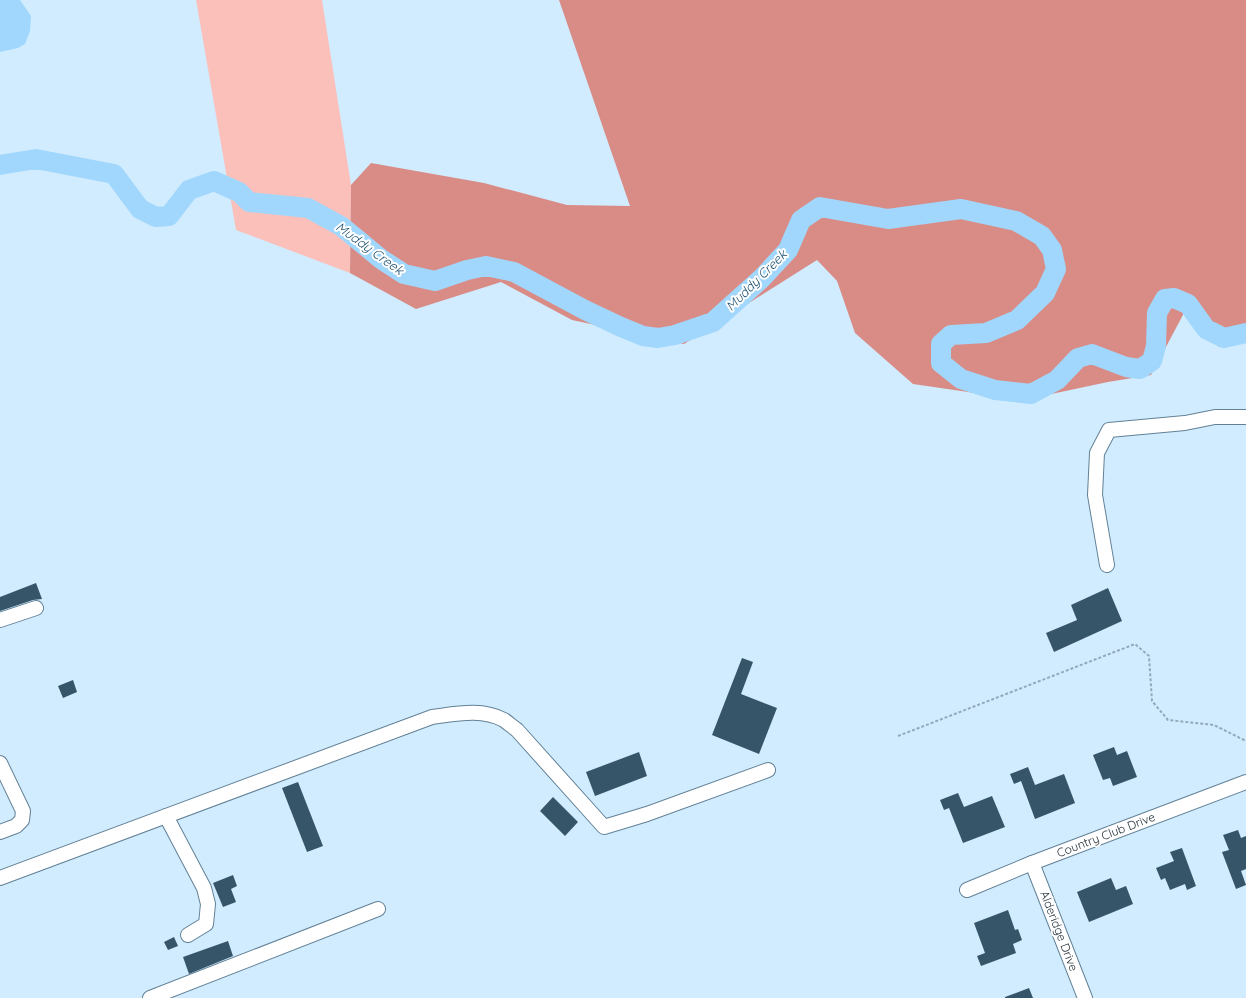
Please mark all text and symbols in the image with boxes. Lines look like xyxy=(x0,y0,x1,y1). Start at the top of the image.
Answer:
water label: Muddy Creek xyxy=(333,218,408,279)
water label: Muddy Creek xyxy=(722,245,791,314)
street label: Country Club Drive xyxy=(1054,809,1157,860)
street label: Alderidge Drive xyxy=(1037,888,1082,973)

